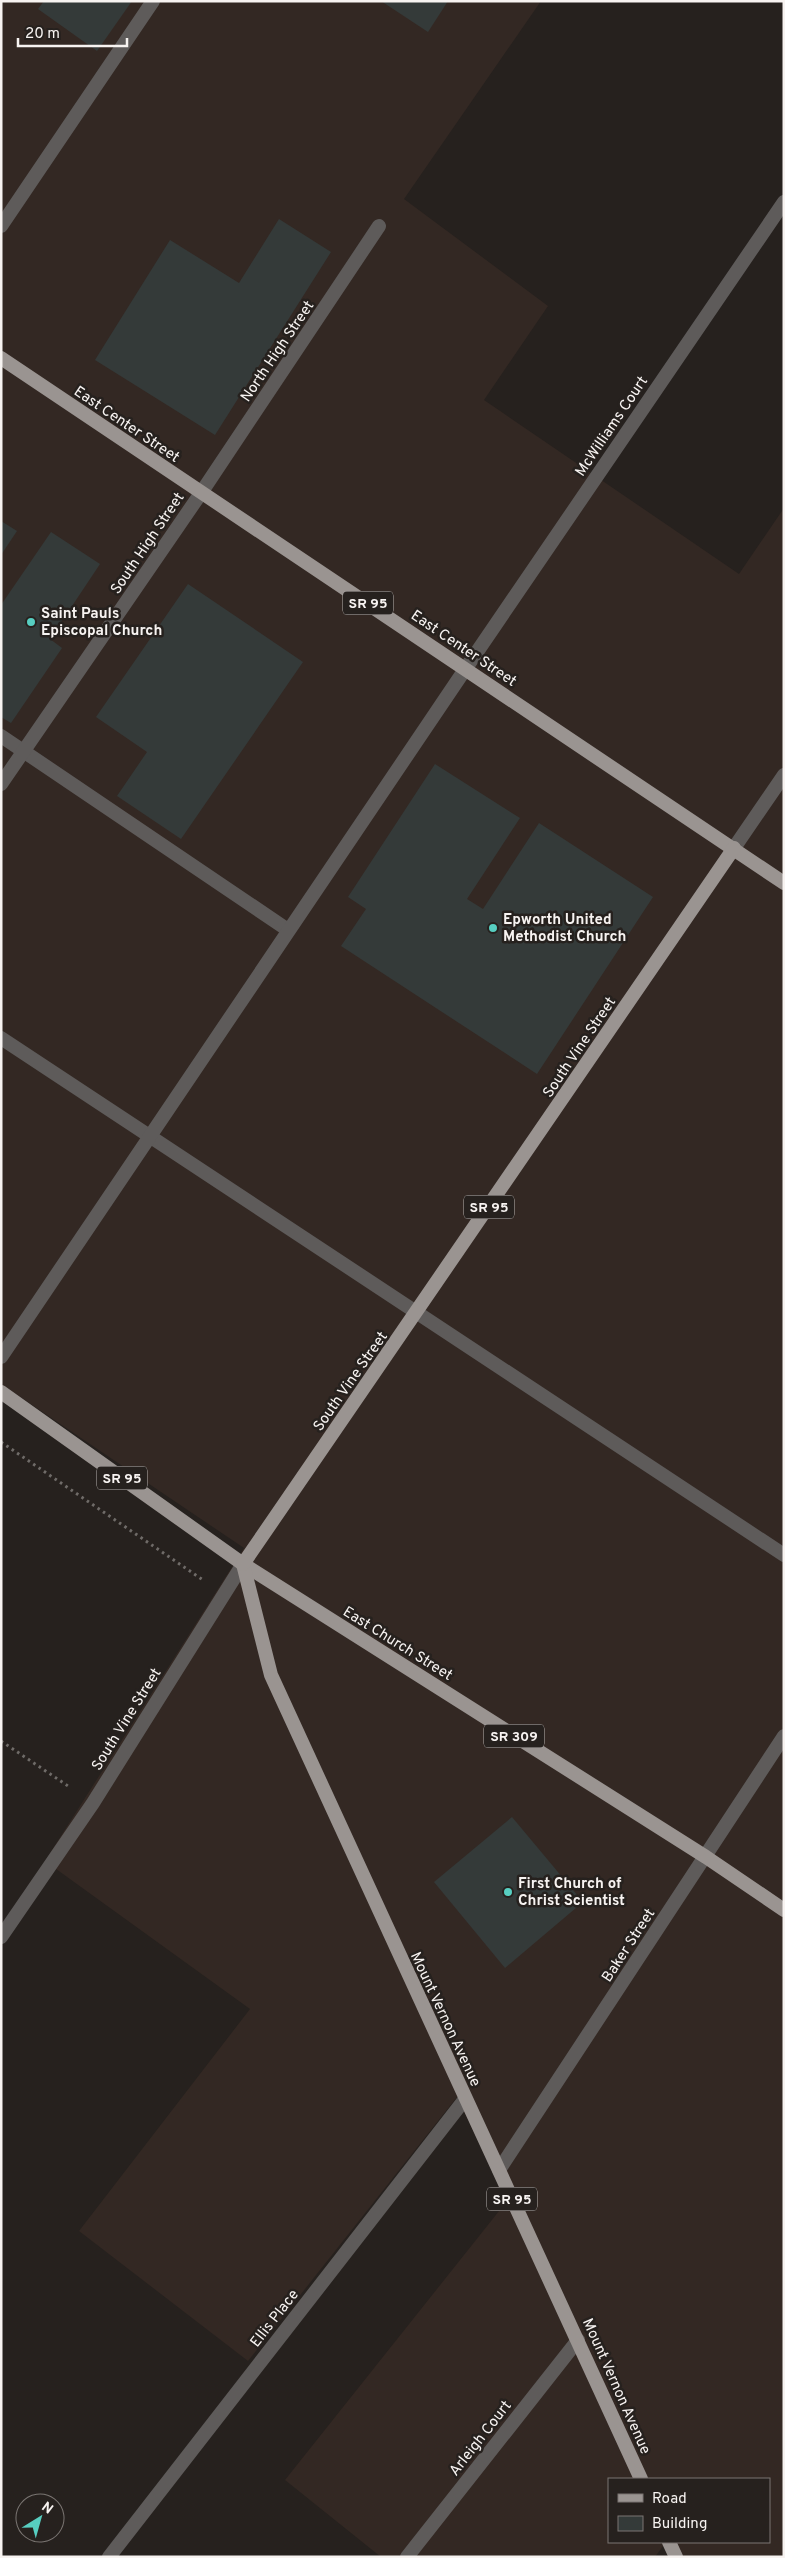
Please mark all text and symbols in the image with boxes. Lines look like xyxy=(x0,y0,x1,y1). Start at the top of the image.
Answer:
scale bar xyxy=(18,15,126,47)
text: 20 m xyxy=(25,25,60,44)
street label: North High Street xyxy=(237,297,319,406)
street label: McWilliams Court xyxy=(572,373,653,481)
street label: East Center Street xyxy=(70,383,183,468)
street label: South High Street xyxy=(107,489,189,598)
road number: SR 95 xyxy=(343,592,393,614)
place label: Saint Pauls Episcopal Church xyxy=(41,605,162,641)
street label: East Center Street xyxy=(407,607,520,692)
marker: Saint Pauls Episcopal Church xyxy=(25,616,37,628)
place label: Epworth United Methodist Church xyxy=(503,911,626,947)
marker: Epworth United Methodist Church xyxy=(487,922,499,934)
street label: South Vine Street xyxy=(540,994,621,1102)
road number: SR 95 xyxy=(464,1196,514,1218)
street label: South Vine Street xyxy=(310,1328,393,1435)
road number: SR 95 xyxy=(97,1466,147,1490)
street label: East Church Street xyxy=(339,1603,456,1686)
street label: South Vine Street xyxy=(88,1665,166,1775)
road number: SR 309 xyxy=(484,1724,544,1748)
place label: First Church of Christ Scientist xyxy=(518,1875,625,1911)
marker: First Church of Christ Scientist xyxy=(502,1886,514,1898)
street label: Baker Street xyxy=(598,1905,660,1986)
street label: Mount Vernon Avenue xyxy=(405,1949,484,2090)
road number: SR 95 xyxy=(487,2188,537,2210)
street label: Ellis Place xyxy=(247,2286,304,2352)
street label: Mount Vernon Avenue xyxy=(577,2316,654,2457)
street label: Arleigh Court xyxy=(446,2397,517,2480)
legend xyxy=(608,2478,770,2543)
text: Road xyxy=(652,2490,687,2509)
north arrow xyxy=(15,2493,65,2543)
text: N xyxy=(38,2499,56,2519)
text: Building xyxy=(652,2515,707,2534)

